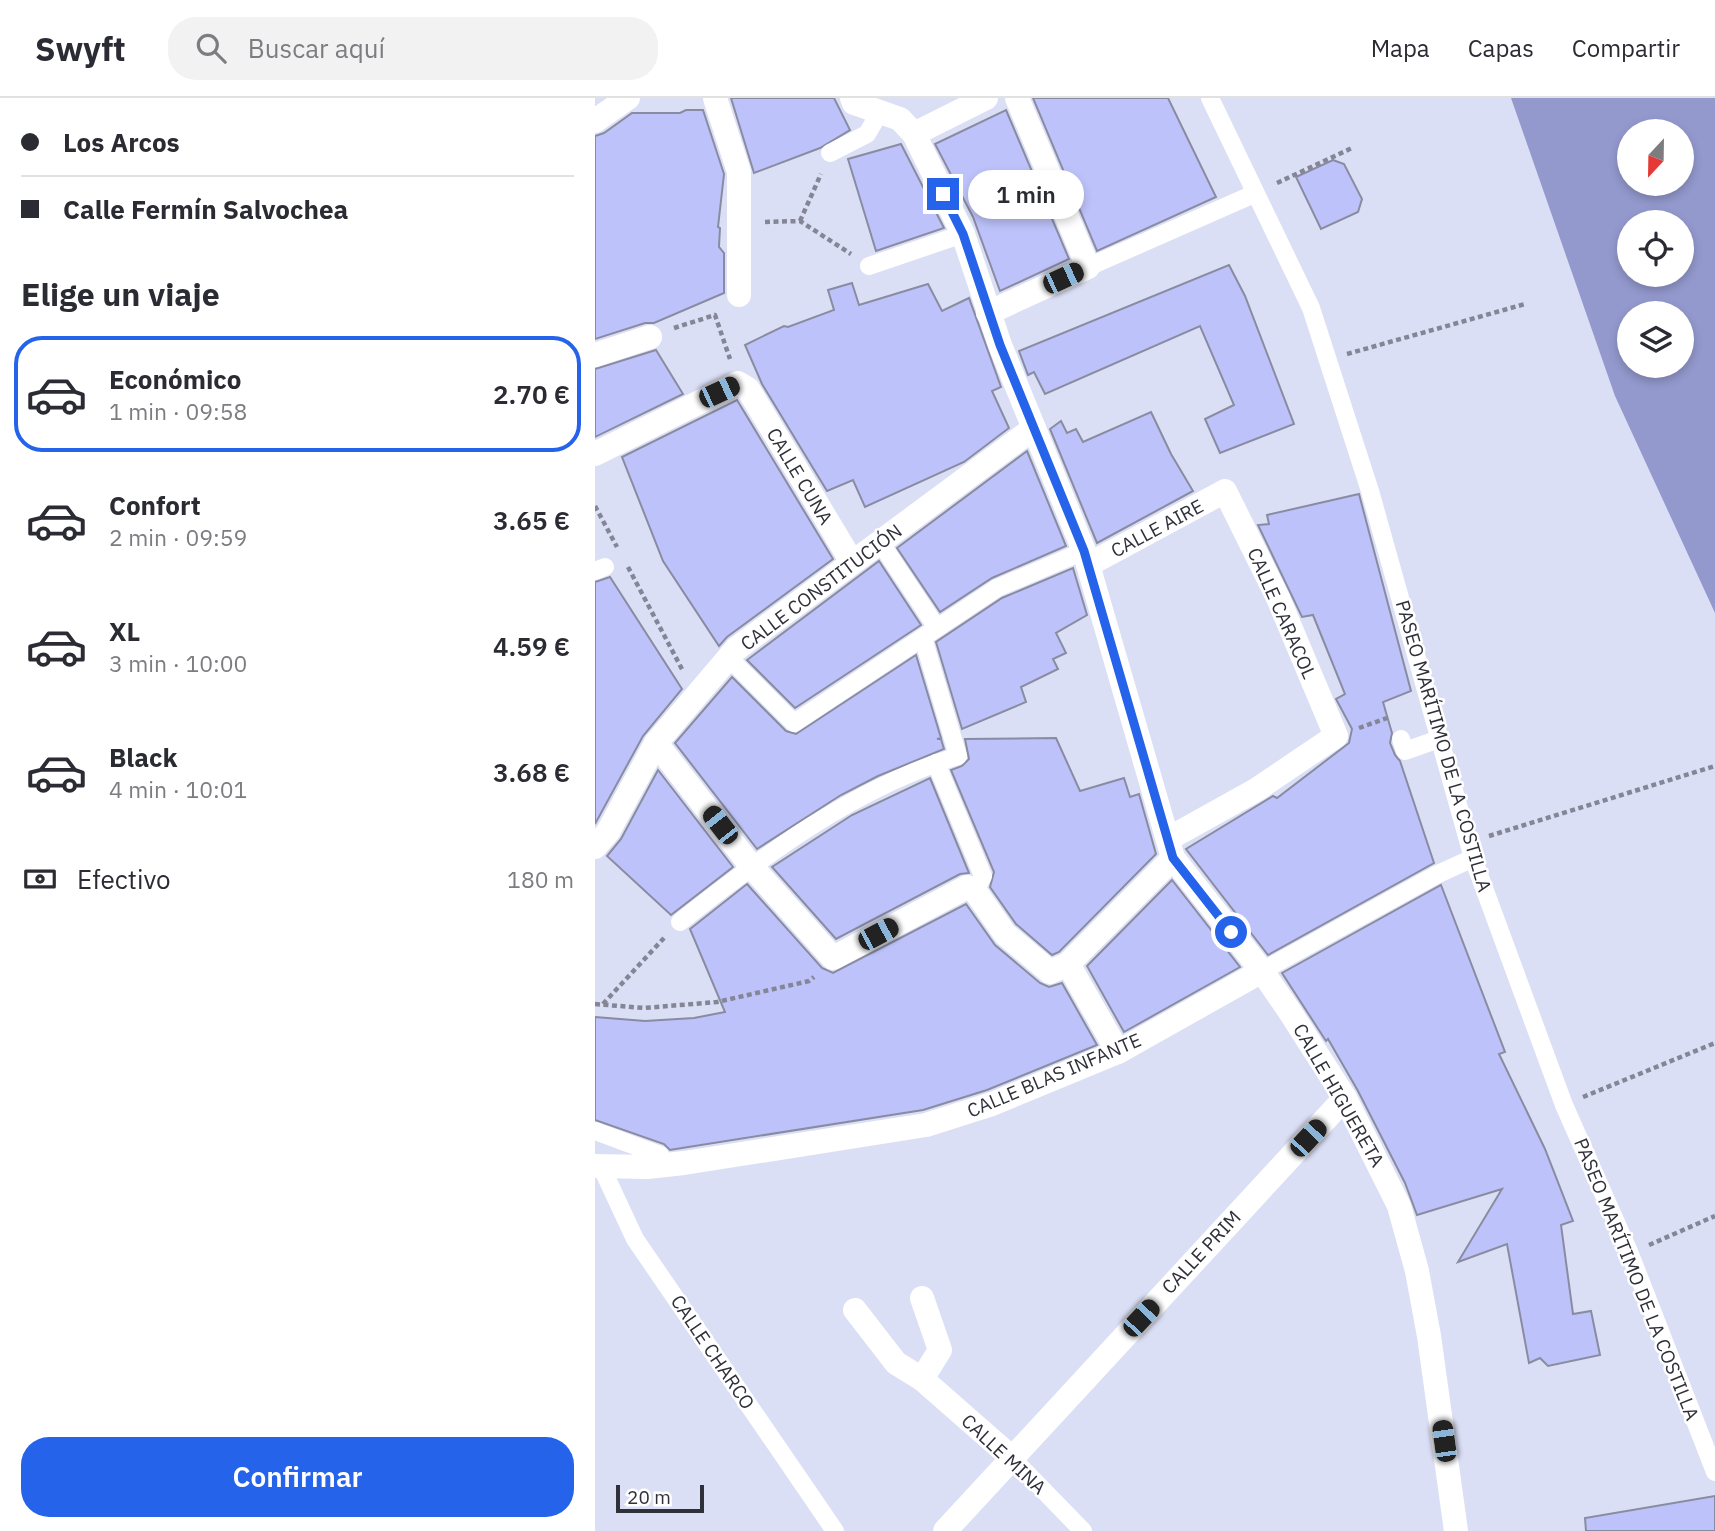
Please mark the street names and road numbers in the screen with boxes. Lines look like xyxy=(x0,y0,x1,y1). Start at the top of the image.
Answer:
street label: CALLE CUNA xyxy=(762,423,838,529)
street label: CALLE AIRE xyxy=(1107,494,1207,562)
street label: CALLE CONSTITUCIÓN xyxy=(735,518,907,656)
street label: CALLE CARACOL xyxy=(1242,544,1322,682)
street label: PASEO MARÍTIMO DE LA COSTILLA xyxy=(1391,597,1497,895)
street label: CALLE HIGUERETA xyxy=(1288,1019,1390,1171)
street label: CALLE BLAS INFANTE xyxy=(963,1027,1145,1123)
street label: PASEO MARÍTIMO DE LA COSTILLA xyxy=(1569,1134,1705,1424)
street label: CALLE PRIM xyxy=(1156,1205,1246,1299)
street label: CALLE CHARCO xyxy=(666,1290,760,1414)
street label: CALLE MINA xyxy=(957,1409,1051,1499)

